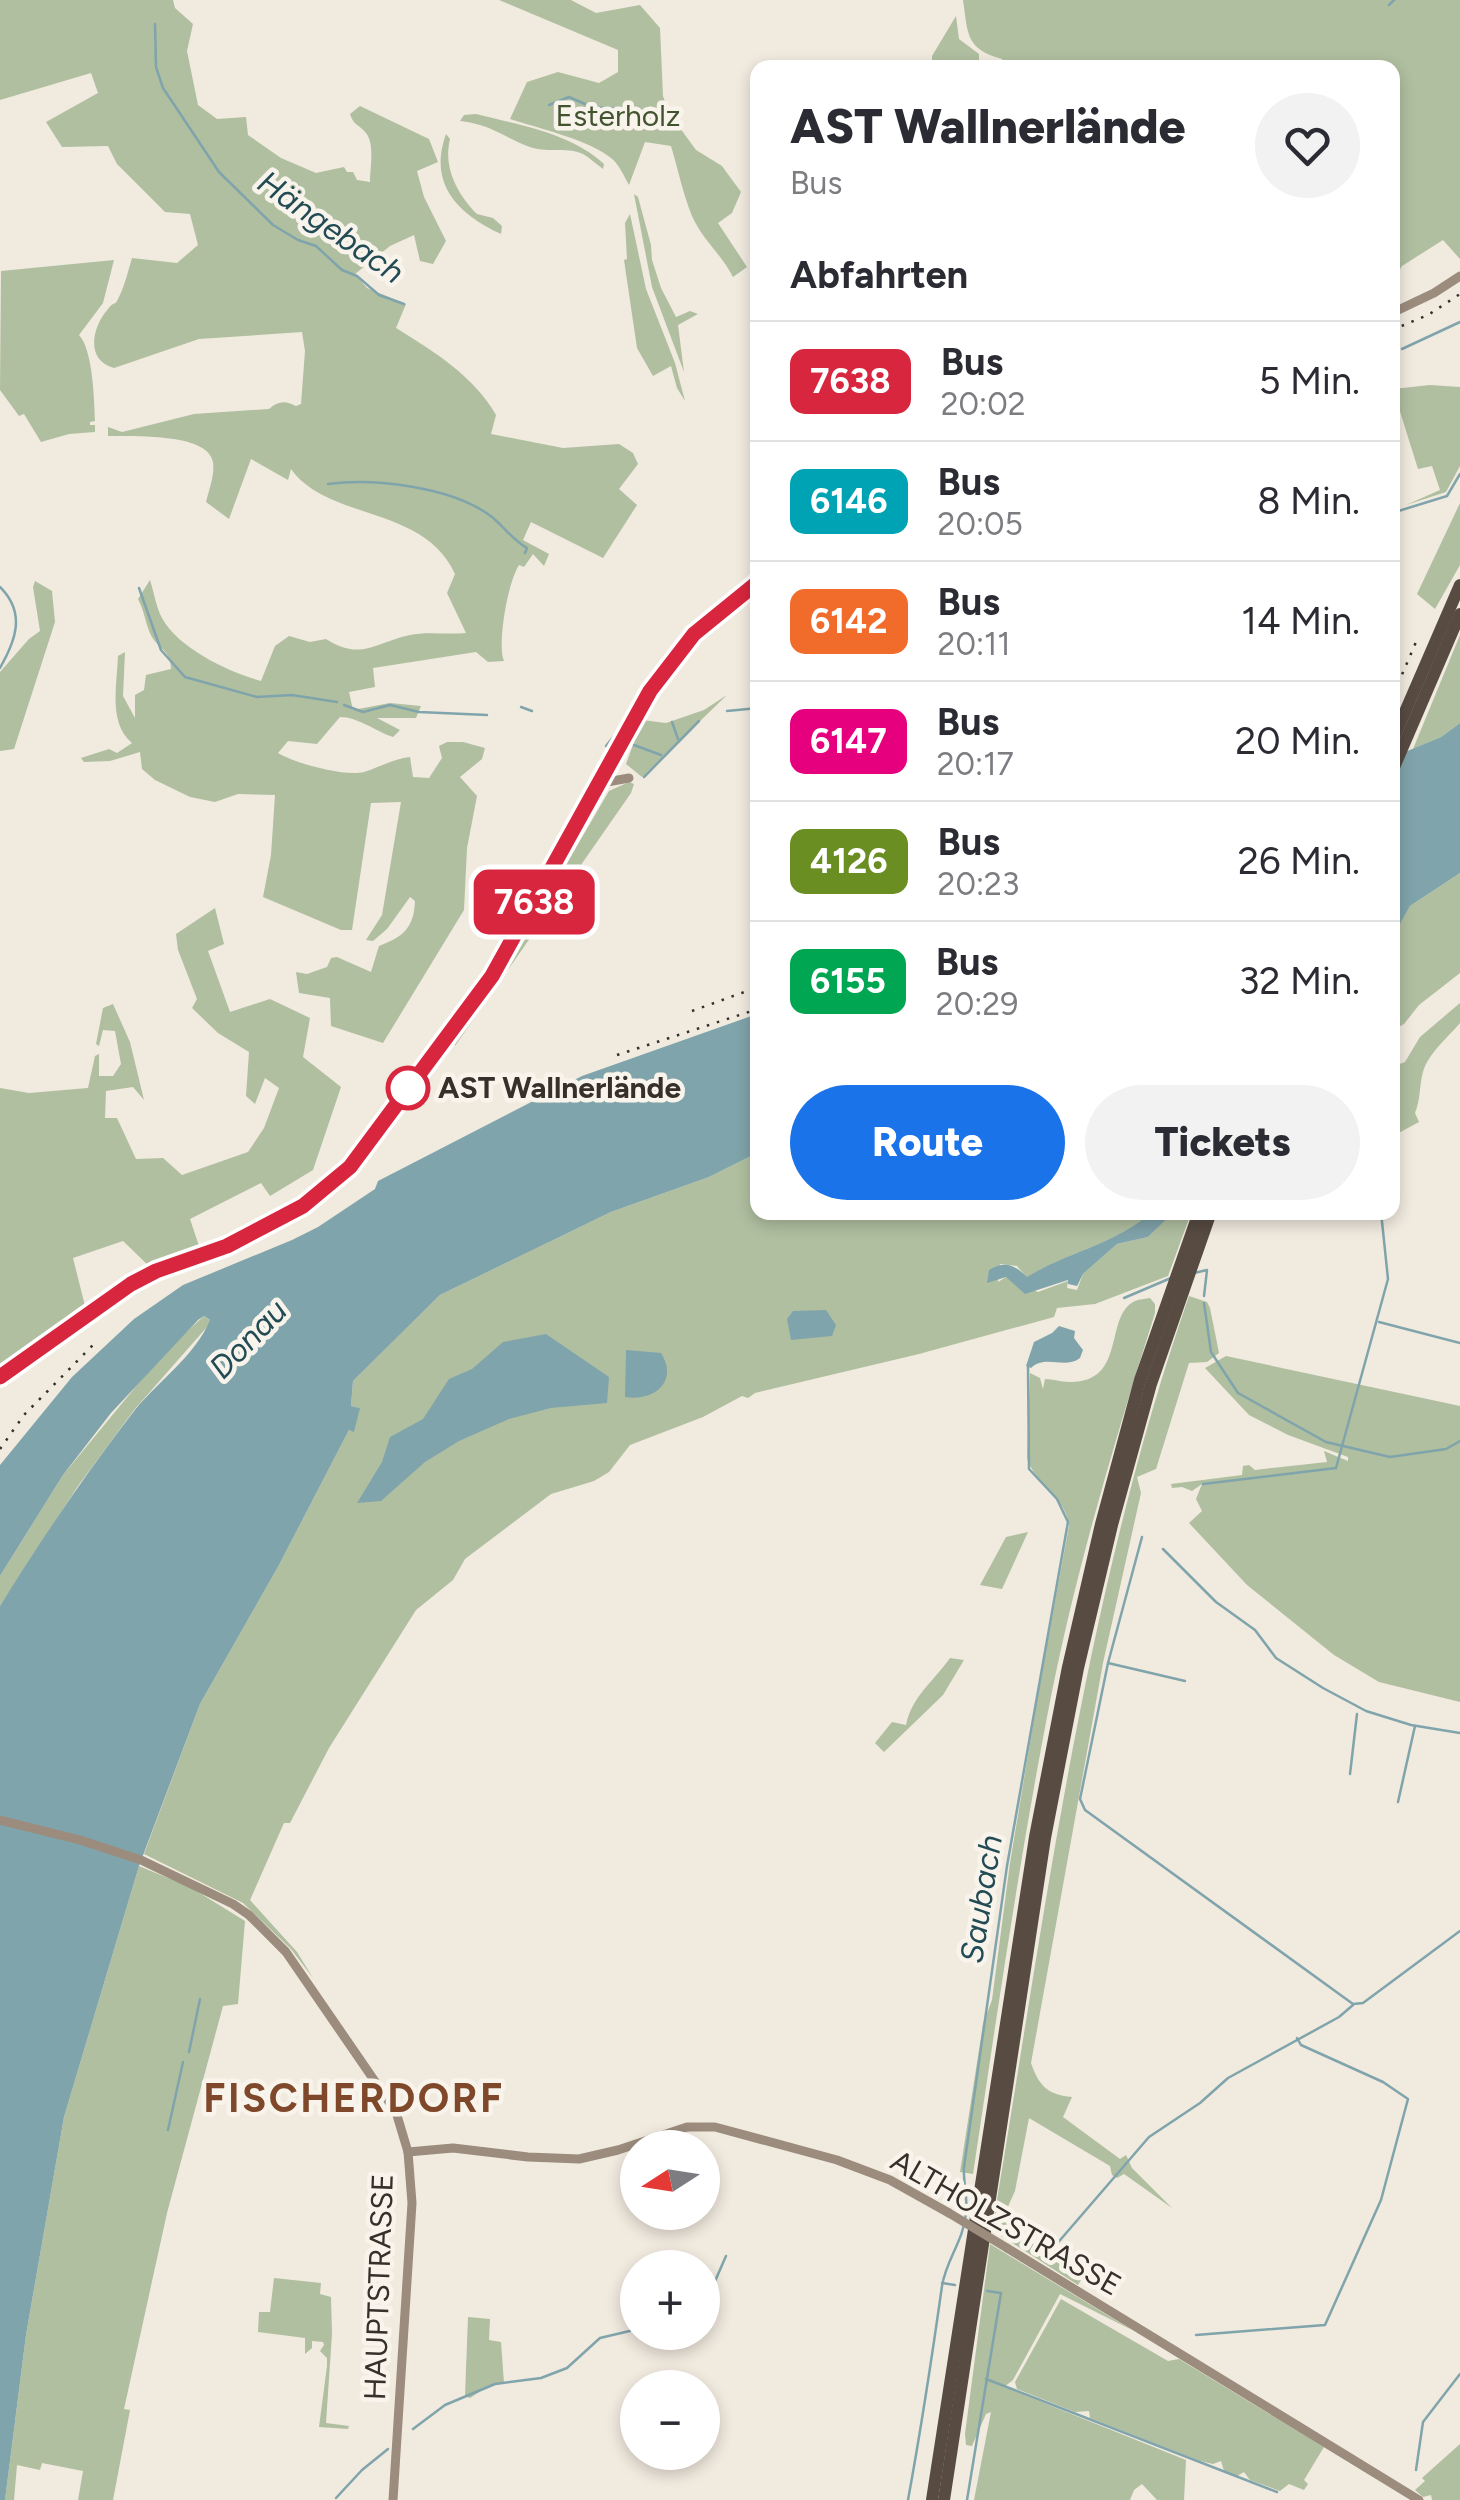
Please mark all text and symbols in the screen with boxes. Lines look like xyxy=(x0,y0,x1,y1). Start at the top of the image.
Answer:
button: heart xyxy=(1255,93,1360,198)
park label: Esterholz xyxy=(556,97,681,134)
text: AST Wallnerlände xyxy=(790,97,1185,155)
water label: Hängebach xyxy=(251,163,411,291)
text: Bus xyxy=(790,164,842,202)
text: Abfahrten xyxy=(790,252,968,298)
text: Bus xyxy=(941,339,1003,385)
text: 5 Min. xyxy=(1259,358,1360,404)
text: 7638 xyxy=(810,360,891,402)
text: 20:02 xyxy=(941,385,1026,423)
text: Bus xyxy=(938,459,1000,505)
text: 8 Min. xyxy=(1257,478,1360,524)
text: 6146 xyxy=(810,480,888,522)
text: 20:05 xyxy=(938,505,1023,543)
text: Bus xyxy=(938,579,1000,625)
text: 14 Min. xyxy=(1241,598,1360,644)
text: 6142 xyxy=(810,600,888,642)
text: 20:11 xyxy=(938,625,1010,663)
text: Bus xyxy=(937,699,999,745)
text: 20 Min. xyxy=(1235,718,1360,764)
text: 6147 xyxy=(810,720,887,762)
text: 20:17 xyxy=(937,745,1014,783)
text: Bus xyxy=(938,819,1000,865)
text: 26 Min. xyxy=(1238,838,1360,884)
text: 4126 xyxy=(810,840,888,882)
text: 20:23 xyxy=(938,865,1019,903)
line badge: 7638 xyxy=(464,870,604,934)
text: 7638 xyxy=(494,881,574,923)
text: Bus xyxy=(936,939,998,985)
text: 32 Min. xyxy=(1239,958,1360,1004)
text: 6155 xyxy=(810,960,886,1002)
text: 20:29 xyxy=(936,985,1018,1023)
marker: AST Wallnerlände xyxy=(387,1067,429,1109)
place label: AST Wallnerlände xyxy=(438,1069,681,1106)
button: Route xyxy=(790,1085,1065,1200)
button: Tickets xyxy=(1085,1085,1360,1200)
water label: Donau xyxy=(201,1292,295,1386)
water label: Saubach xyxy=(952,1832,1010,1966)
district label: FISCHERDORF xyxy=(203,2074,505,2122)
north arrow xyxy=(620,2130,720,2230)
map controls xyxy=(620,2130,720,2470)
street label: ALTHOLZSTRASSE xyxy=(885,2142,1128,2303)
street label: HAUPTSTRASSE xyxy=(356,2173,401,2401)
button: + xyxy=(620,2250,720,2350)
button: − xyxy=(620,2370,720,2470)

